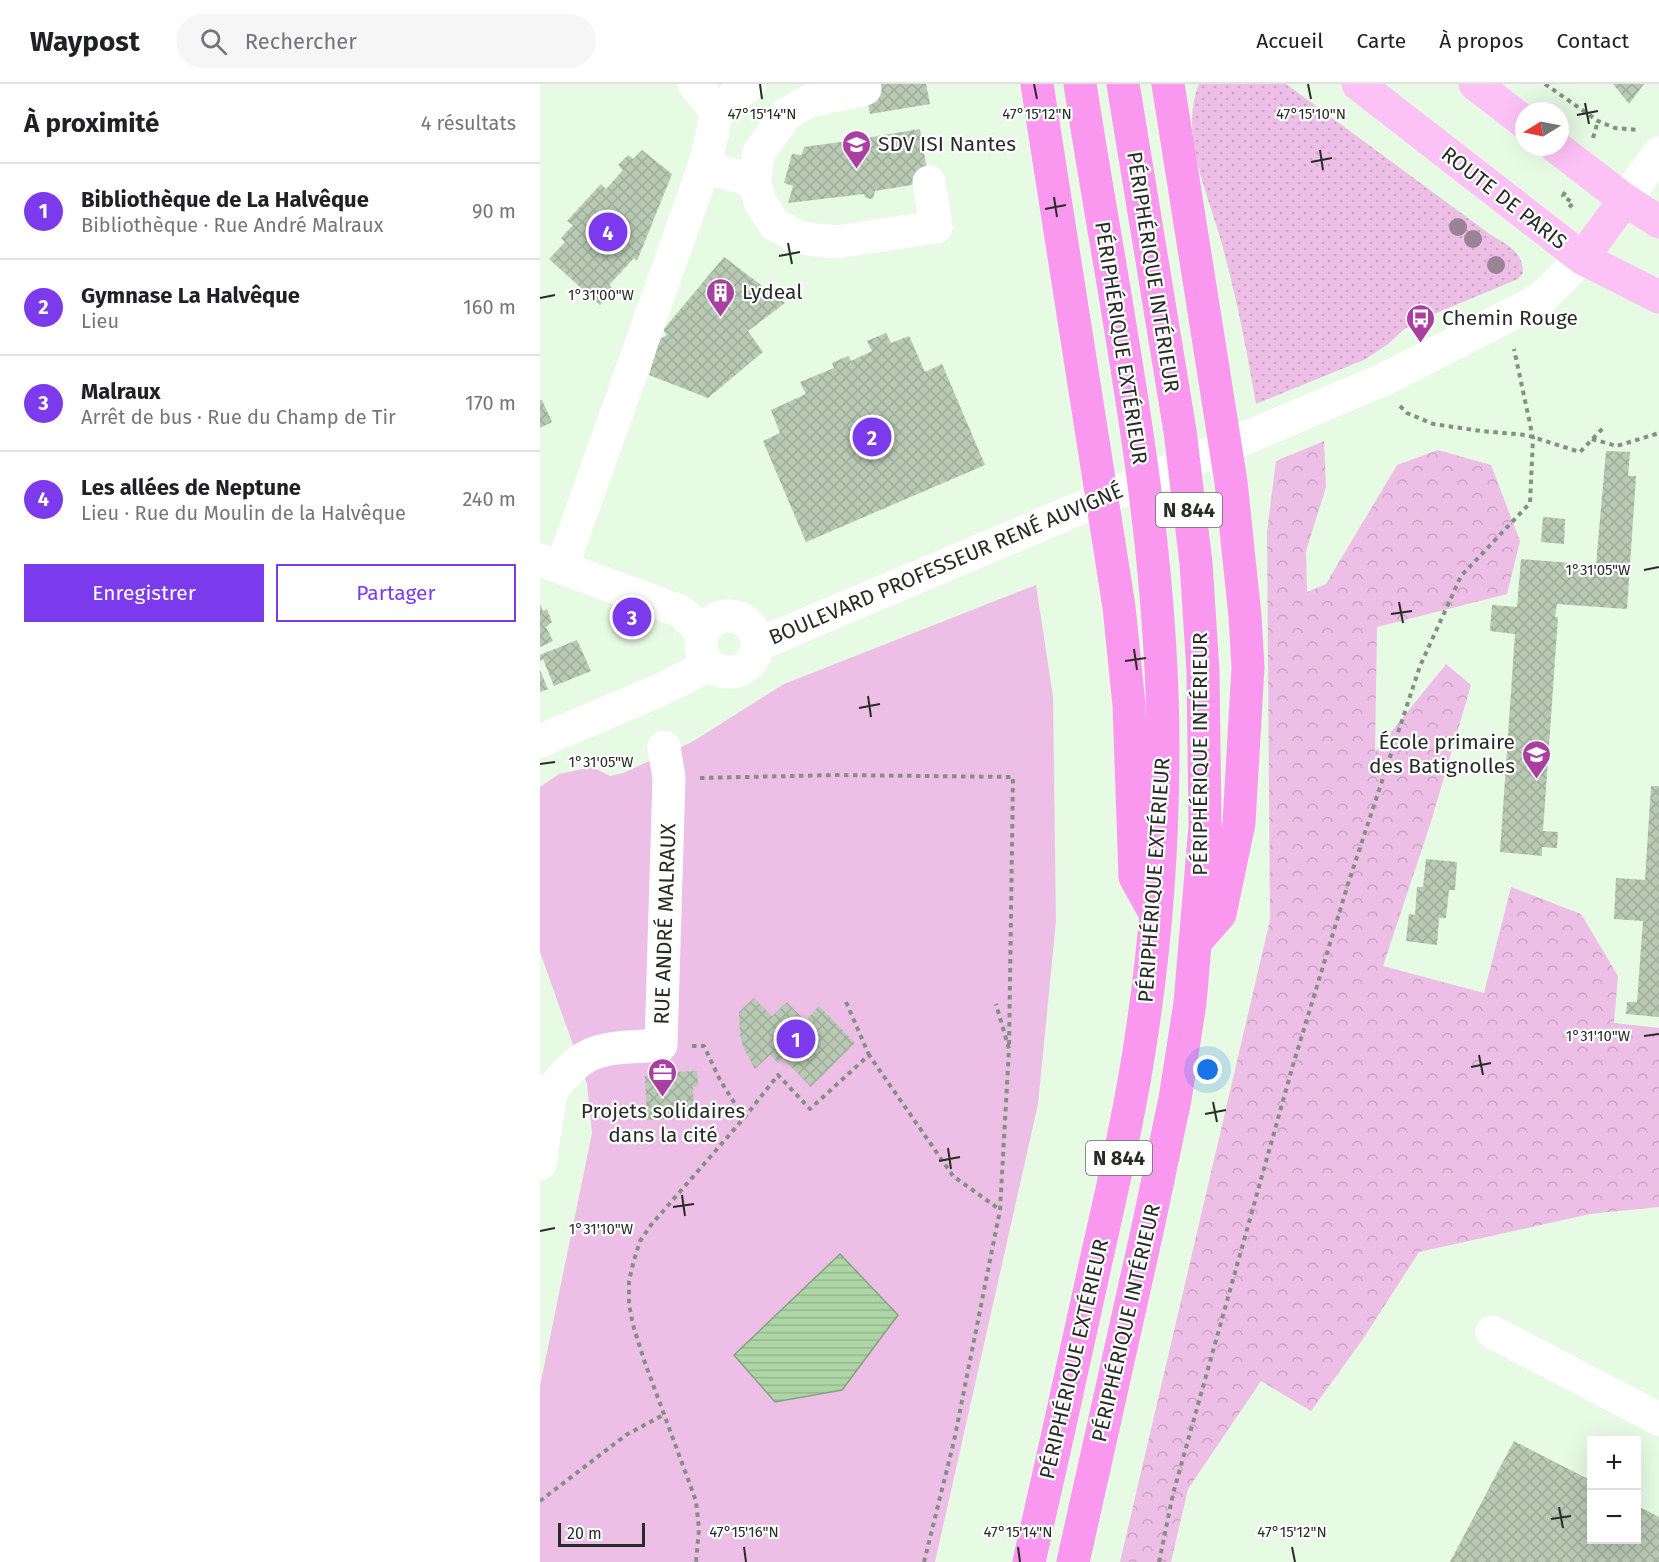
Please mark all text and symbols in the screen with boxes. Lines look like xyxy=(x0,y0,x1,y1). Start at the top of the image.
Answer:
search box xyxy=(176,14,596,68)
text: Waypost xyxy=(30,25,140,58)
icon: search xyxy=(197,25,230,58)
text: Rechercher xyxy=(245,28,357,55)
text: Accueil xyxy=(1256,28,1323,54)
text: Carte xyxy=(1356,28,1406,54)
text: À propos xyxy=(1439,28,1524,54)
text: Contact xyxy=(1557,28,1629,54)
north arrow xyxy=(1515,102,1569,156)
text: 47°15'14"N xyxy=(727,105,797,123)
text: 47°15'12"N xyxy=(1002,105,1072,123)
text: 47°15'10"N xyxy=(1276,105,1346,123)
text: À proximité xyxy=(24,108,159,139)
text: 4 résultats xyxy=(421,111,516,135)
school or university icon: SDV ISI Nantes xyxy=(841,128,873,170)
place label: SDV ISI Nantes xyxy=(878,131,1016,157)
street label: ROUTE DE PARIS xyxy=(1436,141,1572,255)
street label: PÉRIPHÉRIQUE INTÉRIEUR xyxy=(1121,150,1185,395)
text: Bibliothèque de La Halvêque xyxy=(81,186,369,213)
text: 1 xyxy=(39,199,48,223)
text: 90 m xyxy=(472,199,516,223)
pin: 4 xyxy=(588,210,628,254)
text: Bibliothèque · Rue André Malraux xyxy=(81,213,383,237)
street label: PÉRIPHÉRIQUE EXTÉRIEUR xyxy=(1089,220,1153,467)
building icon: Lydeal xyxy=(705,276,737,318)
place label: Lydeal xyxy=(742,279,802,305)
text: Gymnase La Halvêque xyxy=(81,282,300,309)
text: 1°31'00"W xyxy=(568,286,635,304)
text: 2 xyxy=(38,295,49,319)
text: 160 m xyxy=(463,295,516,319)
bus stop icon: Chemin Rouge xyxy=(1405,302,1437,344)
place label: Chemin Rouge xyxy=(1442,305,1578,331)
text: Lieu xyxy=(81,309,119,333)
text: Malraux xyxy=(81,378,161,405)
text: 3 xyxy=(38,391,49,415)
text: 170 m xyxy=(465,391,516,415)
text: Arrêt de bus · Rue du Champ de Tir xyxy=(81,405,396,429)
pin: 2 xyxy=(852,414,892,460)
text: Les allées de Neptune xyxy=(81,474,301,501)
street label: BOULEVARD PROFESSEUR RENÉ AUVIGNÉ xyxy=(765,477,1127,651)
text: 4 xyxy=(38,487,49,511)
text: 240 m xyxy=(462,487,516,511)
road number: N 844 xyxy=(1156,493,1222,527)
text: Lieu · Rue du Moulin de la Halvêque xyxy=(81,501,406,525)
text: 1°31'05"W xyxy=(1566,561,1631,579)
button: Enregistrer xyxy=(24,564,264,622)
button: Partager xyxy=(276,564,516,622)
pin: 3 xyxy=(612,594,652,640)
street label: PÉRIPHÉRIQUE INTÉRIEUR xyxy=(1187,632,1213,876)
place label: École primaire des Batignolles xyxy=(1369,729,1515,779)
school or university icon: École primaire des Batignolles xyxy=(1520,738,1552,780)
text: 1°31'05"W xyxy=(569,753,634,771)
street label: PÉRIPHÉRIQUE EXTÉRIEUR xyxy=(1132,756,1176,1003)
street label: RUE ANDRÉ MALRAUX xyxy=(648,822,682,1025)
pin: 1 xyxy=(776,1016,816,1062)
text: 1°31'10"W xyxy=(1566,1027,1631,1045)
your location xyxy=(1193,1055,1222,1084)
office icon: Projets solidaires dans la cité xyxy=(647,1056,679,1098)
place label: Projets solidaires dans la cité xyxy=(581,1098,745,1148)
road number: N 844 xyxy=(1086,1141,1152,1175)
street label: PÉRIPHÉRIQUE INTÉRIEUR xyxy=(1086,1201,1166,1445)
text: 1°31'10"W xyxy=(569,1220,634,1238)
street label: PÉRIPHÉRIQUE EXTÉRIEUR xyxy=(1034,1236,1114,1482)
map controls xyxy=(1587,1436,1641,1544)
button: + xyxy=(1587,1436,1641,1490)
button: − xyxy=(1587,1490,1641,1544)
scale bar xyxy=(558,1520,645,1548)
text: 47°15'16"N xyxy=(709,1523,779,1541)
text: 47°15'14"N xyxy=(983,1523,1053,1541)
text: 47°15'12"N xyxy=(1257,1523,1327,1541)
text: 20 m xyxy=(567,1524,602,1543)

